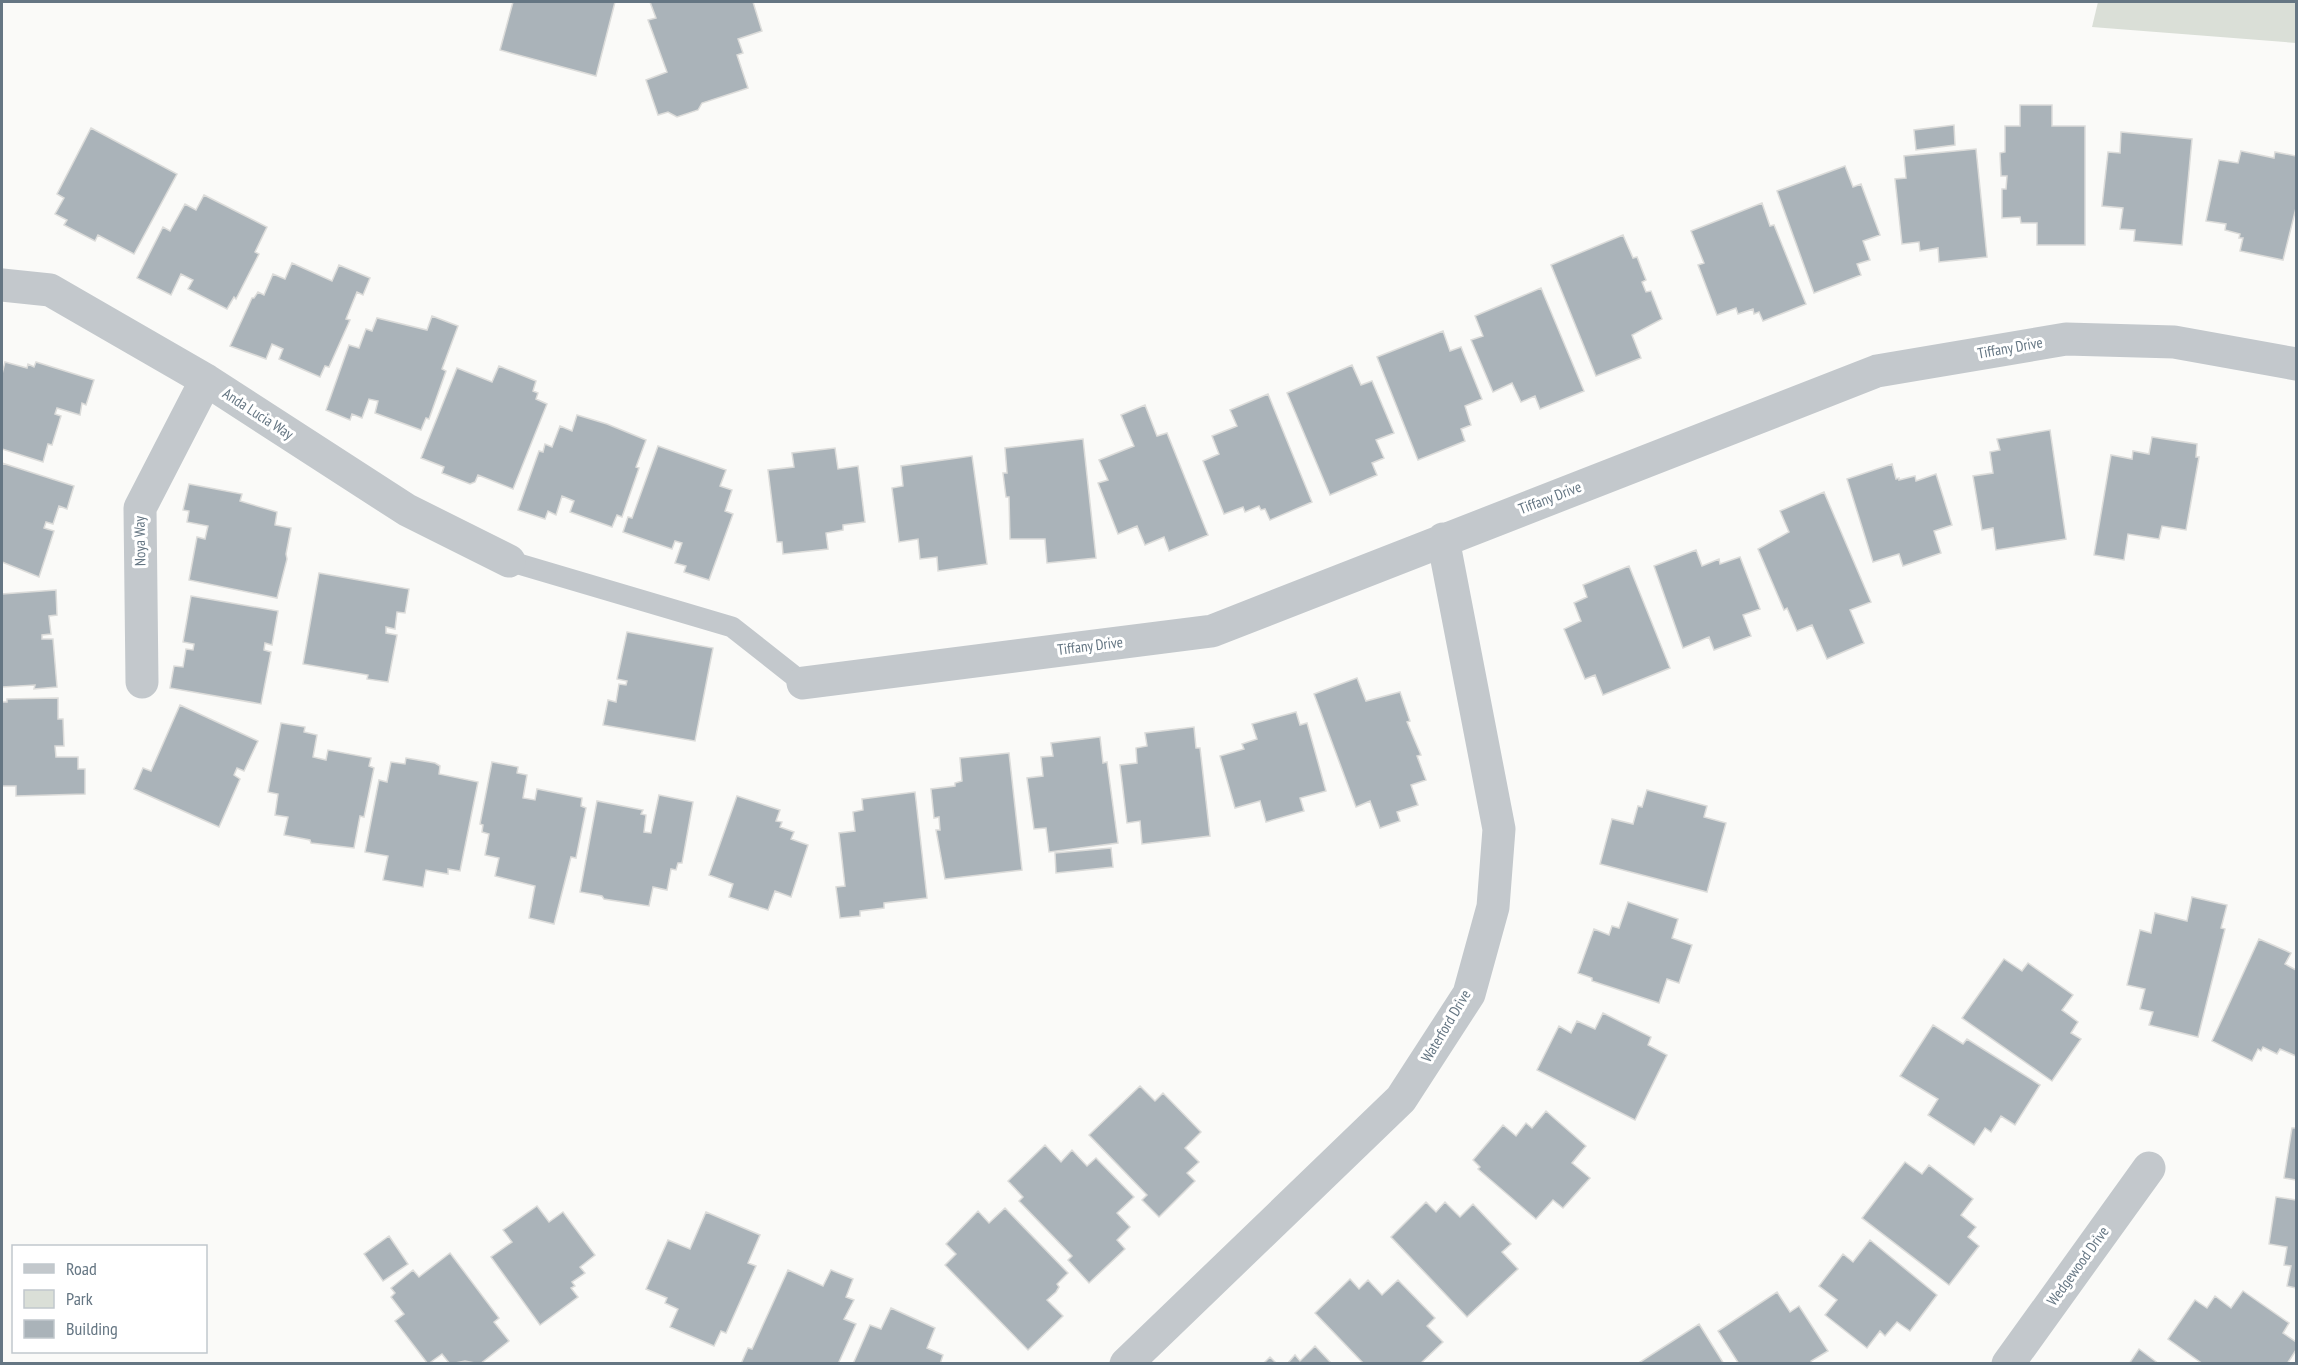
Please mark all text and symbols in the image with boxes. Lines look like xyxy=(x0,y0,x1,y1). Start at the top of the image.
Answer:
street label: Tiffany Drive xyxy=(1976,332,2044,363)
street label: Anda Lucia Way xyxy=(219,384,298,444)
street label: Tiffany Drive xyxy=(1516,477,1584,518)
street label: Noya Way xyxy=(130,515,149,566)
street label: Tiffany Drive xyxy=(1056,632,1124,659)
street label: Waterford Drive xyxy=(1417,986,1475,1065)
street label: Wedgewood Drive xyxy=(2042,1222,2113,1309)
legend xyxy=(12,1245,207,1353)
text: Road xyxy=(66,1257,97,1280)
text: Park xyxy=(66,1287,93,1310)
text: Building xyxy=(66,1317,118,1340)

